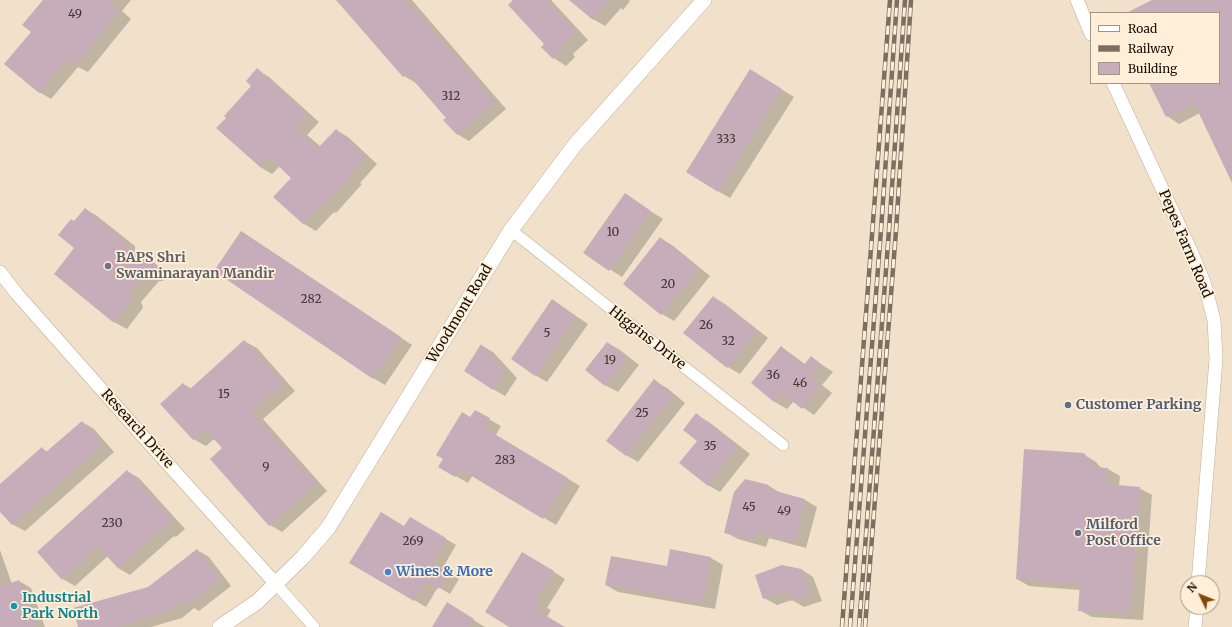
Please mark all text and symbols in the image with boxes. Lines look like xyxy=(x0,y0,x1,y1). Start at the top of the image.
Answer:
house number: 49 xyxy=(68,8,82,22)
legend xyxy=(1090,12,1220,84)
text: Road xyxy=(1128,21,1157,36)
text: Railway xyxy=(1128,41,1174,56)
text: Building xyxy=(1128,61,1177,76)
house number: 312 xyxy=(442,90,460,104)
house number: 333 xyxy=(716,133,736,147)
street label: Pepes Farm Road xyxy=(1155,188,1215,300)
house number: 10 xyxy=(607,226,619,240)
place label: BAPS Shri Swaminarayan Mandir xyxy=(116,250,274,282)
marker: BAPS Shri Swaminarayan Mandir xyxy=(103,261,113,271)
street label: Woodmont Road xyxy=(424,261,496,367)
house number: 20 xyxy=(661,278,675,292)
house number: 282 xyxy=(300,293,322,307)
street label: Higgins Drive xyxy=(605,303,689,373)
house number: 26 xyxy=(699,319,713,333)
house number: 5 xyxy=(543,327,551,341)
house number: 32 xyxy=(721,335,735,349)
house number: 19 xyxy=(604,354,616,368)
house number: 36 xyxy=(766,369,780,383)
house number: 46 xyxy=(793,377,807,391)
street label: Research Drive xyxy=(97,386,177,472)
house number: 15 xyxy=(218,388,230,402)
place label: Customer Parking xyxy=(1076,397,1201,413)
marker: Customer Parking xyxy=(1063,400,1073,410)
house number: 25 xyxy=(635,407,649,421)
house number: 35 xyxy=(703,440,717,454)
house number: 283 xyxy=(495,454,515,468)
house number: 9 xyxy=(262,461,270,475)
house number: 45 xyxy=(742,501,756,515)
house number: 49 xyxy=(777,505,791,519)
house number: 230 xyxy=(101,517,123,531)
place label: Milford Post Office xyxy=(1086,517,1161,550)
marker: Milford Post Office xyxy=(1073,528,1083,538)
house number: 269 xyxy=(402,535,424,549)
place label: Wines & More xyxy=(396,564,493,580)
marker: Wines & More xyxy=(383,567,393,577)
north arrow xyxy=(1180,575,1220,615)
text: N xyxy=(1184,580,1200,595)
place label: Industrial Park North xyxy=(22,590,98,622)
marker: Industrial Park North xyxy=(9,601,19,611)

